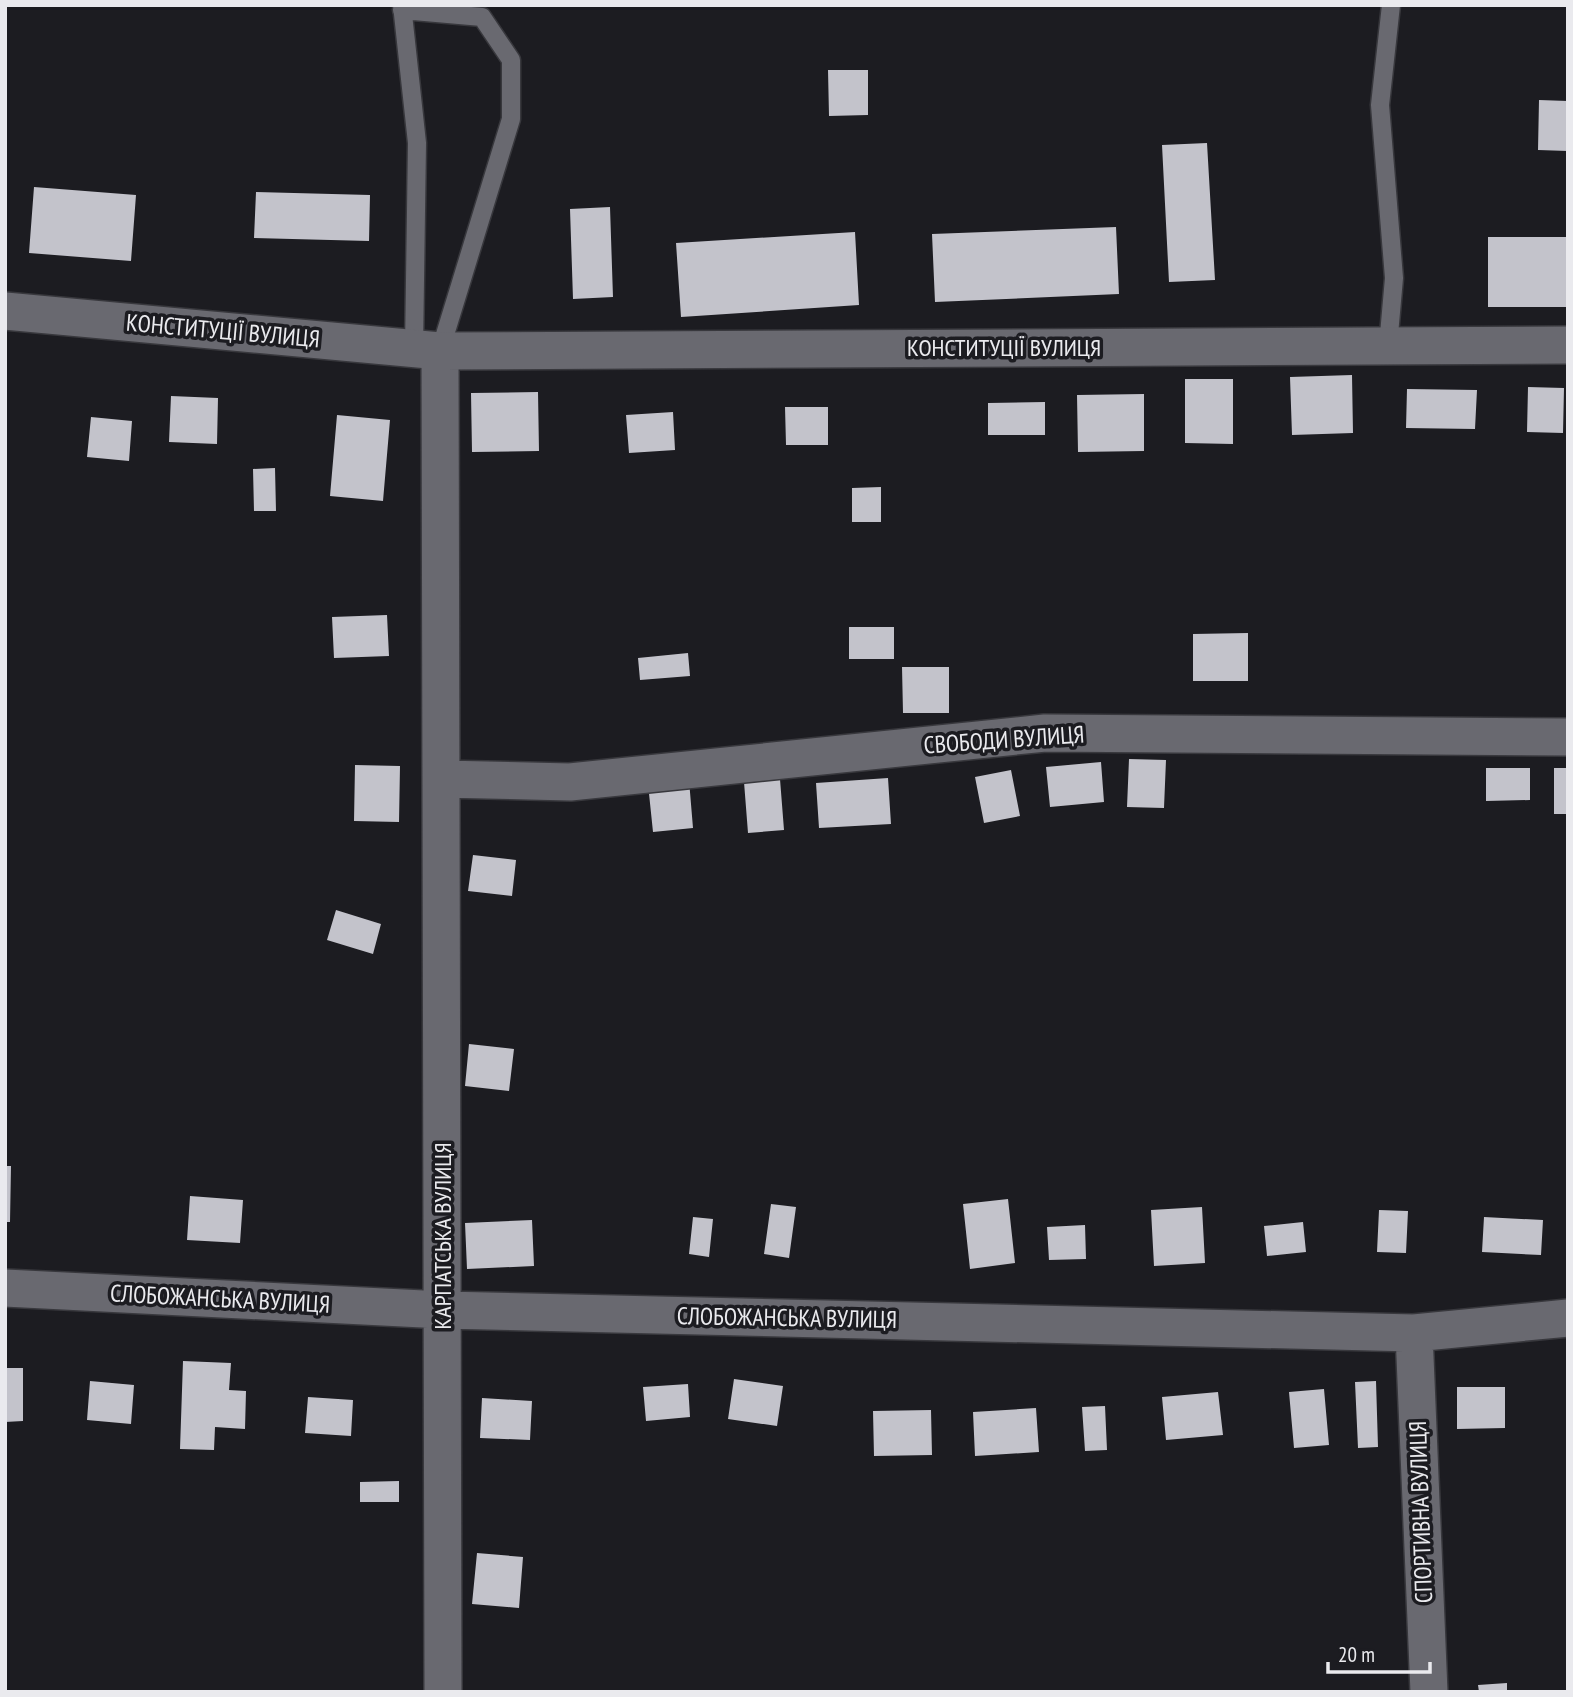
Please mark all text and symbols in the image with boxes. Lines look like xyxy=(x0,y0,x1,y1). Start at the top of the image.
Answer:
street label: КОНСТИТУЦІЇ ВУЛИЦЯ xyxy=(125,307,321,354)
street label: КОНСТИТУЦІЇ ВУЛИЦЯ xyxy=(907,332,1101,363)
street label: СВОБОДИ ВУЛИЦЯ xyxy=(923,718,1085,761)
street label: КАРПАТСЬКА ВУЛИЦЯ xyxy=(427,1142,458,1330)
street label: СЛОБОЖАНСЬКА ВУЛИЦЯ xyxy=(109,1277,331,1320)
street label: СЛОБОЖАНСЬКА ВУЛИЦЯ xyxy=(677,1300,897,1335)
street label: СПОРТИВНА ВУЛИЦЯ xyxy=(1402,1420,1439,1604)
scale bar xyxy=(1328,1630,1430,1674)
text: 20 m xyxy=(1338,1641,1375,1668)

